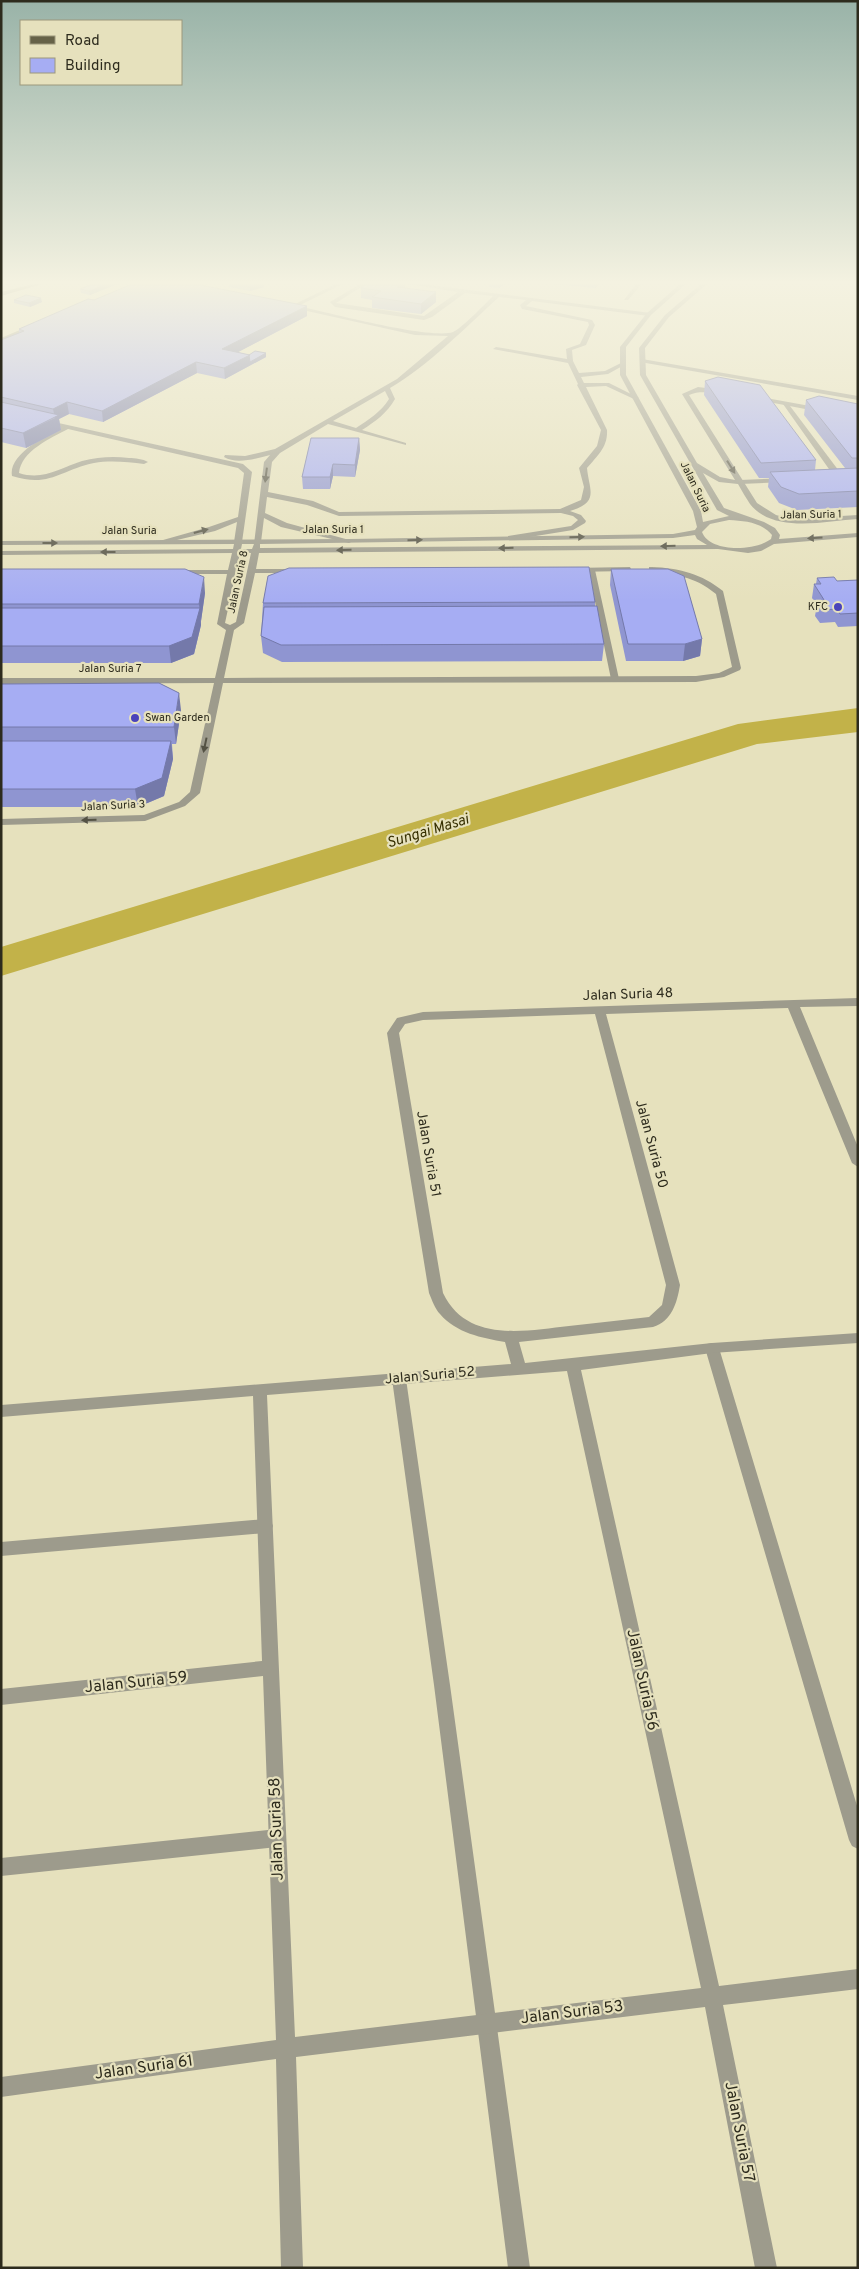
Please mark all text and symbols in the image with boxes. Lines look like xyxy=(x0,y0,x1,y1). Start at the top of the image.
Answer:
legend xyxy=(20,20,182,85)
text: Road xyxy=(65,32,100,51)
text: Building xyxy=(65,57,120,76)
street label: Jalan Suria xyxy=(677,459,713,515)
one-way arrow xyxy=(726,461,735,474)
one-way arrow xyxy=(262,468,270,484)
street label: Jalan Suria 1 xyxy=(780,507,842,523)
street label: Jalan Suria 1 xyxy=(302,523,364,537)
street label: Jalan Suria xyxy=(101,524,157,538)
one-way arrow xyxy=(194,527,209,535)
one-way arrow xyxy=(570,533,586,541)
one-way arrow xyxy=(807,534,823,542)
one-way arrow xyxy=(407,536,423,544)
one-way arrow xyxy=(42,539,58,547)
one-way arrow xyxy=(660,542,676,550)
one-way arrow xyxy=(498,544,514,552)
one-way arrow xyxy=(335,546,351,554)
one-way arrow xyxy=(100,548,116,556)
street label: Jalan Suria 8 xyxy=(224,549,252,615)
place label: KFC xyxy=(808,600,828,614)
marker: KFC xyxy=(832,601,844,613)
street label: Jalan Suria 7 xyxy=(79,662,142,676)
place label: Swan Garden xyxy=(145,711,210,725)
marker: Swan Garden xyxy=(129,712,141,724)
one-way arrow xyxy=(201,737,209,752)
street label: Jalan Suria 3 xyxy=(81,797,145,815)
water label: Sungai Masai xyxy=(385,810,473,854)
one-way arrow xyxy=(80,816,96,824)
street label: Jalan Suria 48 xyxy=(582,985,674,1005)
street label: Jalan Suria 50 xyxy=(631,1098,671,1190)
street label: Jalan Suria 51 xyxy=(412,1110,444,1198)
street label: Jalan Suria 52 xyxy=(384,1364,476,1388)
street label: Jalan Suria 56 xyxy=(621,1627,663,1733)
street label: Jalan Suria 59 xyxy=(84,1668,188,1698)
street label: Jalan Suria 58 xyxy=(265,1777,289,1881)
street label: Jalan Suria 53 xyxy=(519,1997,625,2029)
street label: Jalan Suria 61 xyxy=(93,2051,195,2085)
street label: Jalan Suria 57 xyxy=(719,2080,759,2184)

